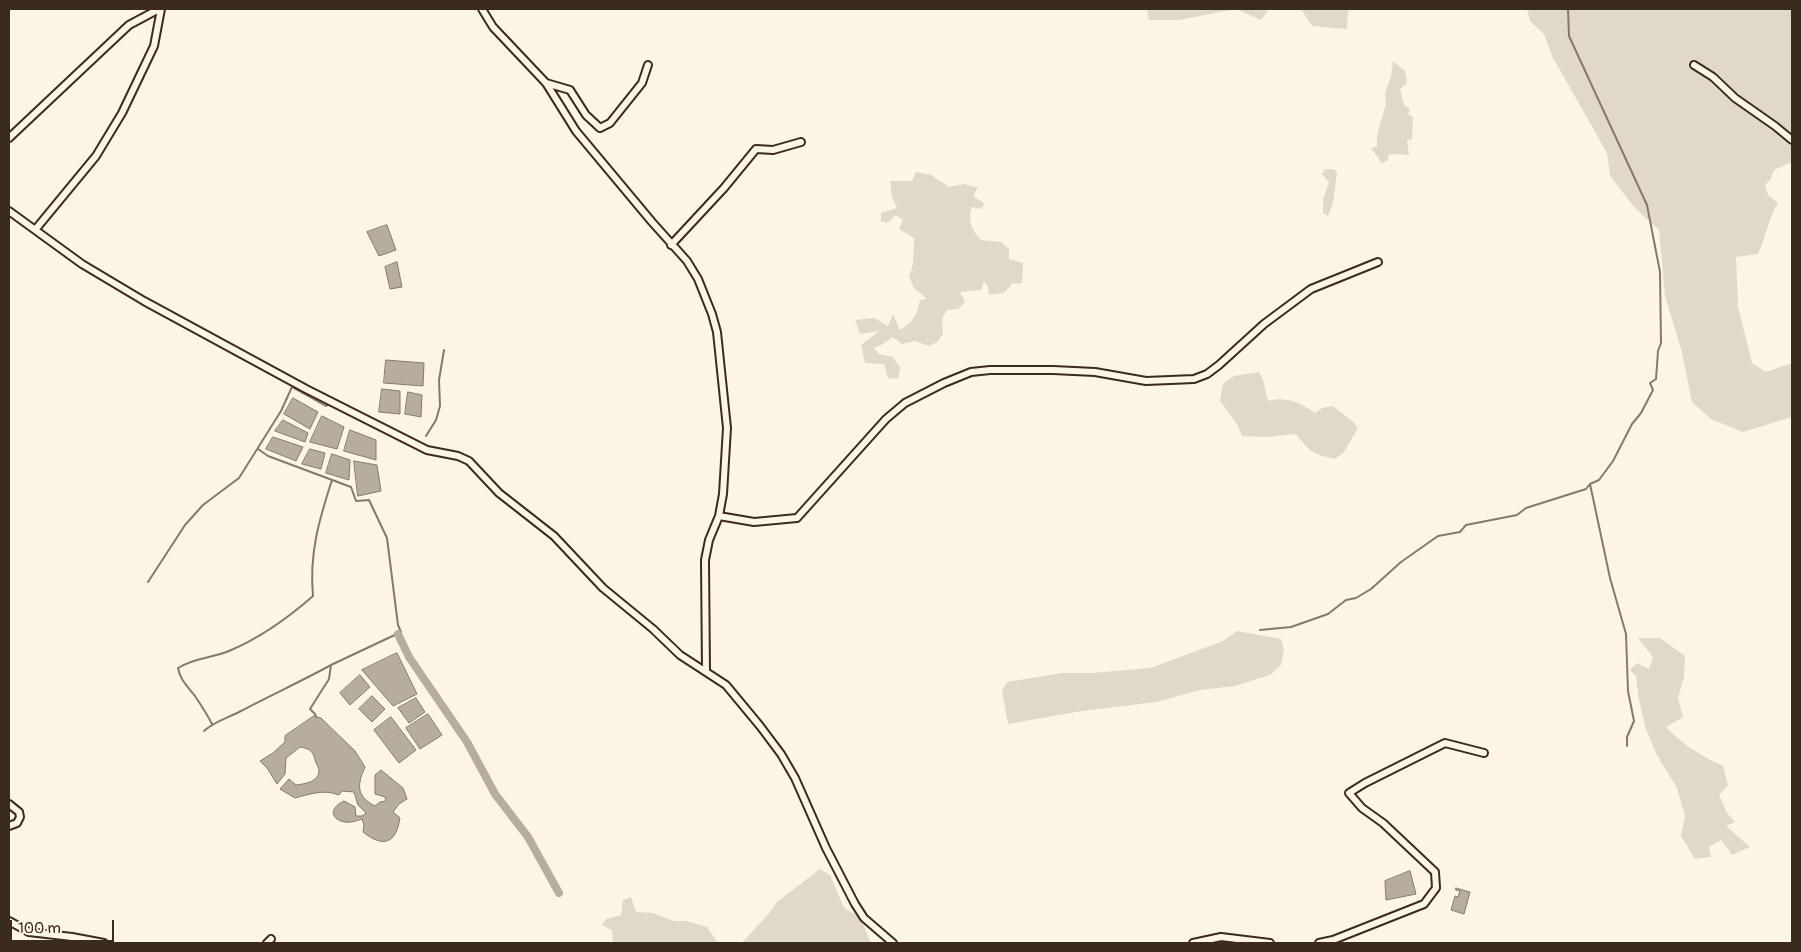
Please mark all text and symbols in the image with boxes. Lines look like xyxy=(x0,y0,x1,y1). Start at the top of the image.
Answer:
scale bar xyxy=(12,910,116,942)
text: 100 m xyxy=(18,919,61,938)

